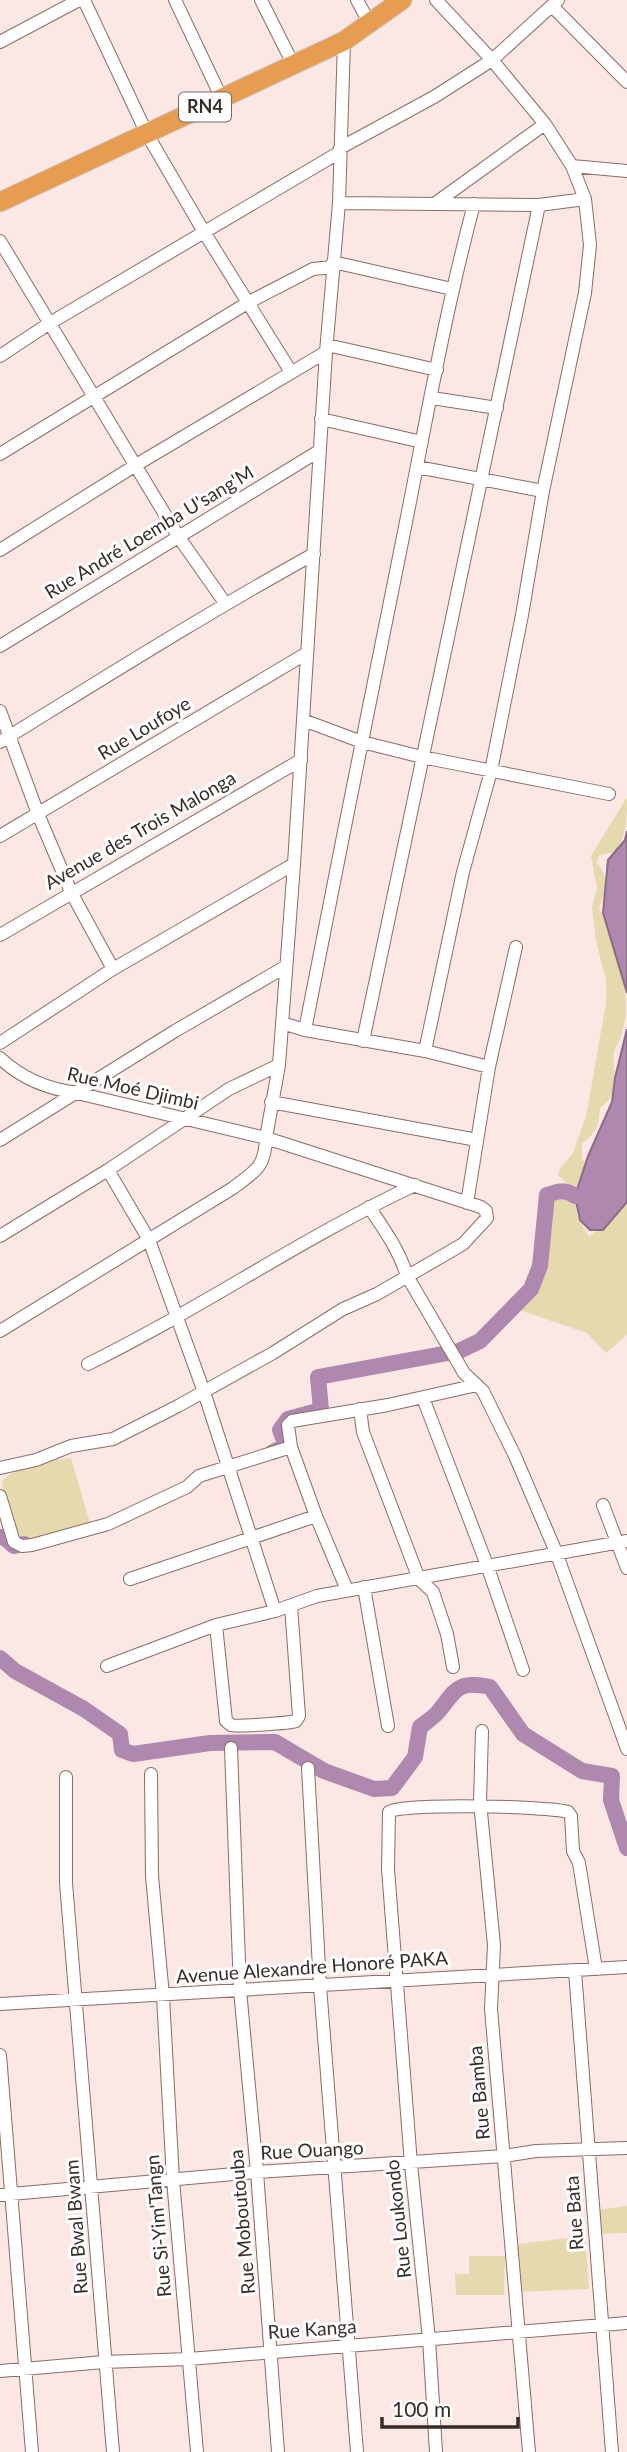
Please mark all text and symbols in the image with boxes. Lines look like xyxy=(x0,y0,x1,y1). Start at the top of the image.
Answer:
road number: RN4 xyxy=(179,92,231,122)
street label: Rue André Loemba U'sang'M xyxy=(40,460,257,603)
street label: Rue Loufoye xyxy=(93,691,194,764)
street label: Avenue des Trois Malonga xyxy=(40,765,239,894)
street label: Rue Moé Djimbi xyxy=(65,1061,201,1114)
street label: Avenue Alexandre Honoré PAKA xyxy=(175,1946,449,1987)
street label: Rue Bamba xyxy=(463,2045,494,2141)
street label: Rue Ouango xyxy=(260,2135,364,2164)
street label: Rue Moboutouba xyxy=(224,2149,259,2295)
street label: Rue Si-Yim'Tangn xyxy=(140,2154,175,2298)
street label: Rue Bwal Bwam xyxy=(59,2159,92,2295)
street label: Rue Loukondo xyxy=(380,2159,415,2280)
street label: Rue Bata xyxy=(559,2175,588,2251)
street label: Rue Kanga xyxy=(267,2314,357,2343)
scale bar xyxy=(382,2386,518,2430)
text: 100 m xyxy=(392,2396,451,2421)

